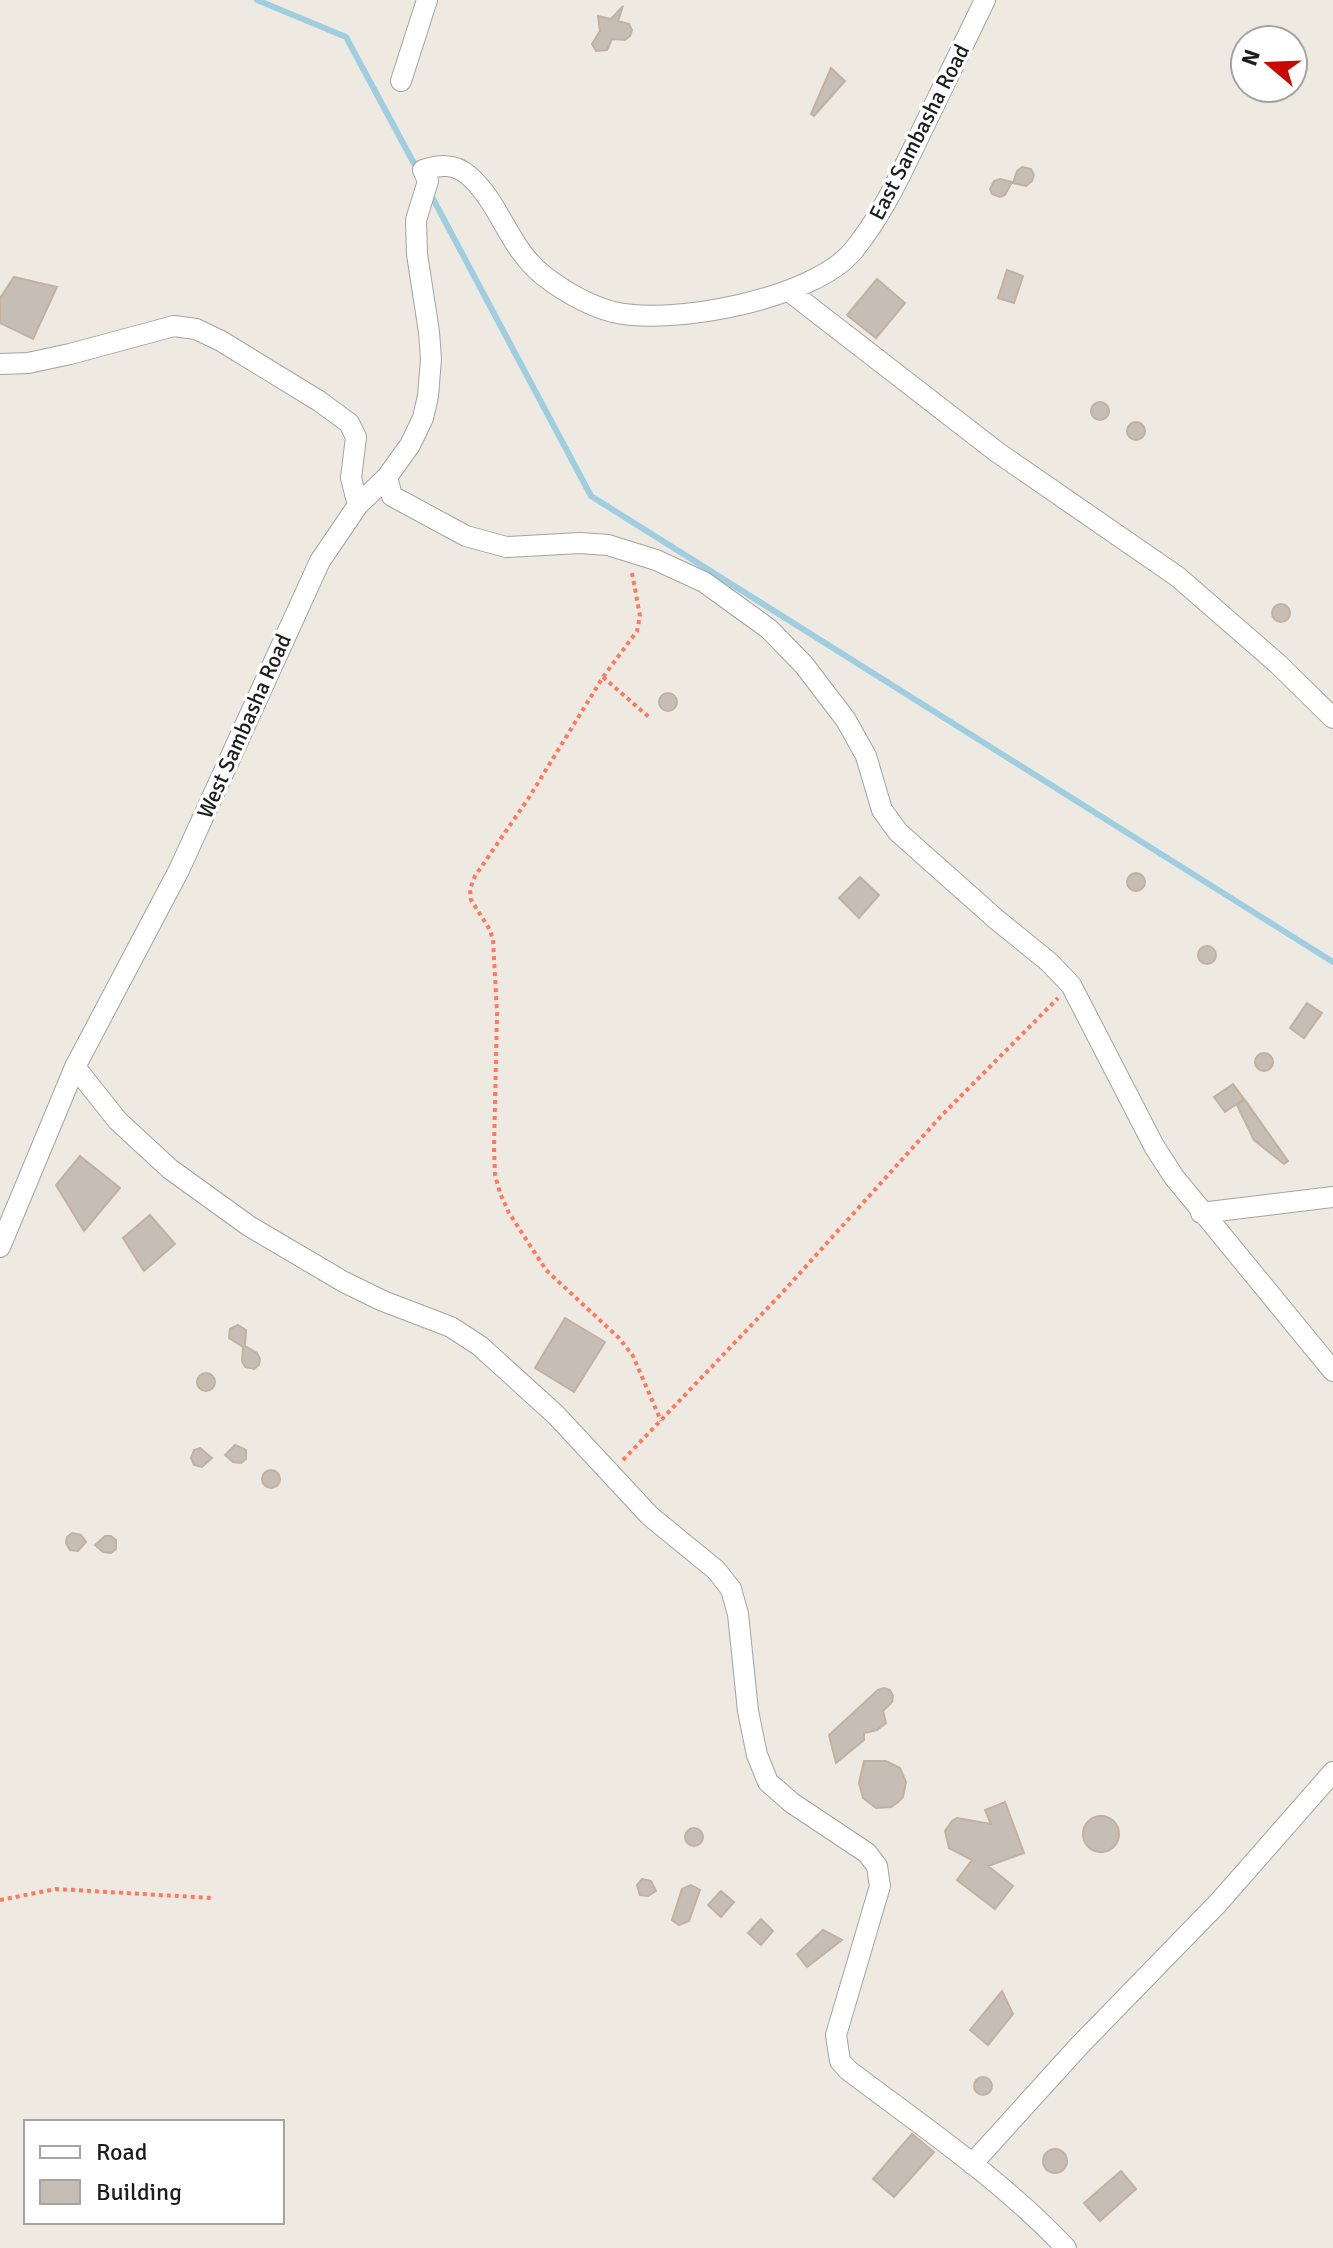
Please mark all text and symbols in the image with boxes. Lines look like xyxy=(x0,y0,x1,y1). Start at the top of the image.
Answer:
north arrow xyxy=(1229,24,1309,104)
street label: East Sambasha Road xyxy=(863,39,975,225)
text: N xyxy=(1235,46,1266,69)
street label: West Sambasha Road xyxy=(191,629,297,823)
legend xyxy=(24,2120,284,2224)
text: Road xyxy=(96,2137,147,2167)
text: Building xyxy=(96,2177,182,2207)

